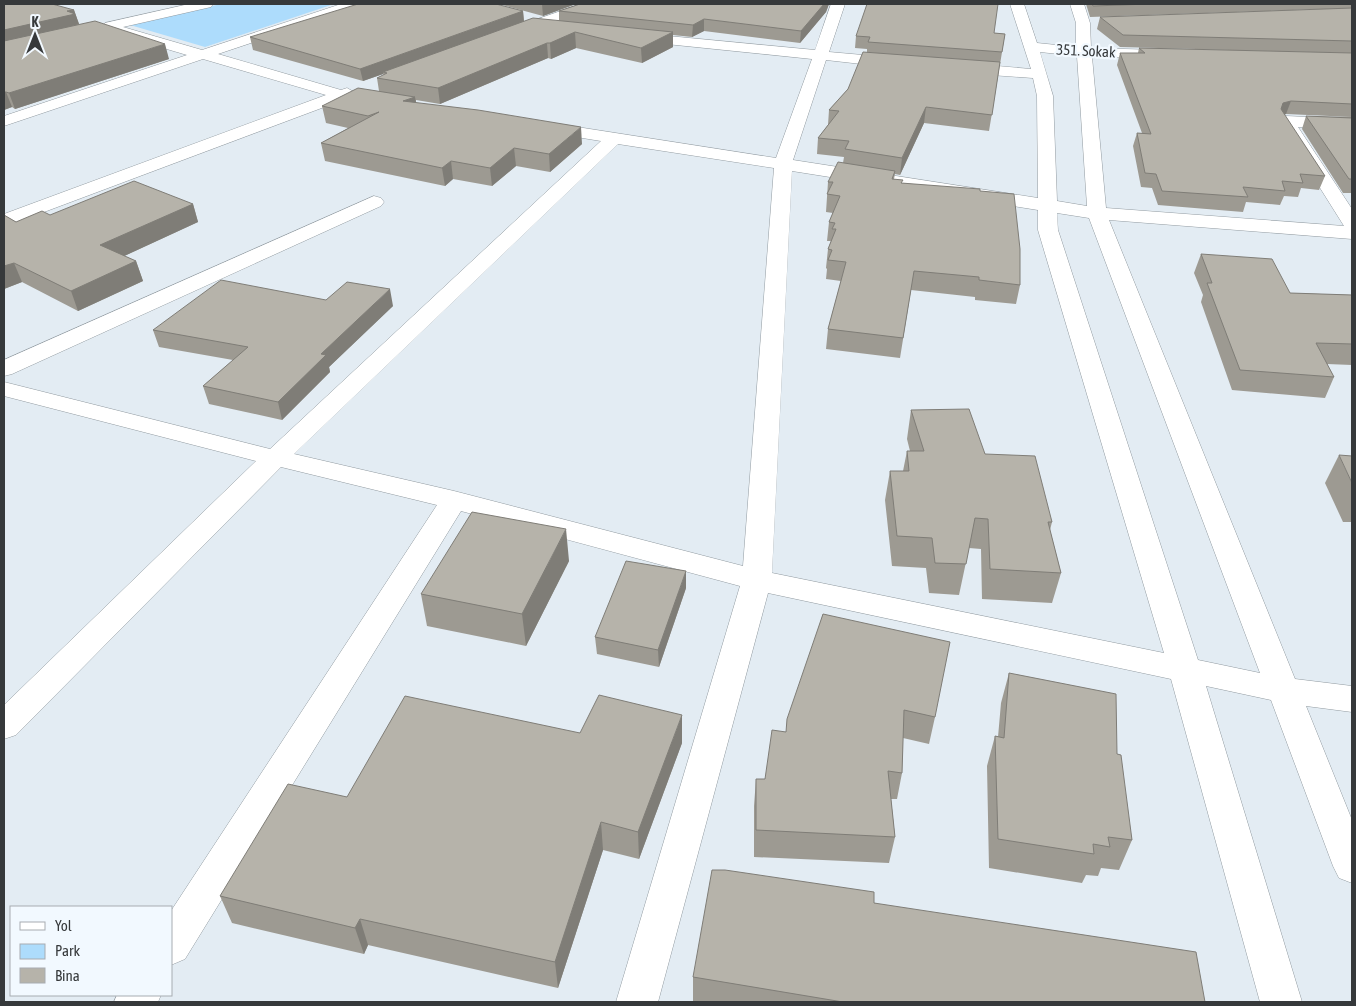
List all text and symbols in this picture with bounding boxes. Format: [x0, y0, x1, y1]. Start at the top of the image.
north arrow [10, 10, 60, 60]
text: K [32, 14, 39, 30]
street label: 351. Sokak [1056, 40, 1117, 61]
legend [10, 906, 172, 996]
text: Yol [55, 917, 72, 934]
text: Park [55, 942, 80, 959]
text: Bina [55, 967, 80, 984]

